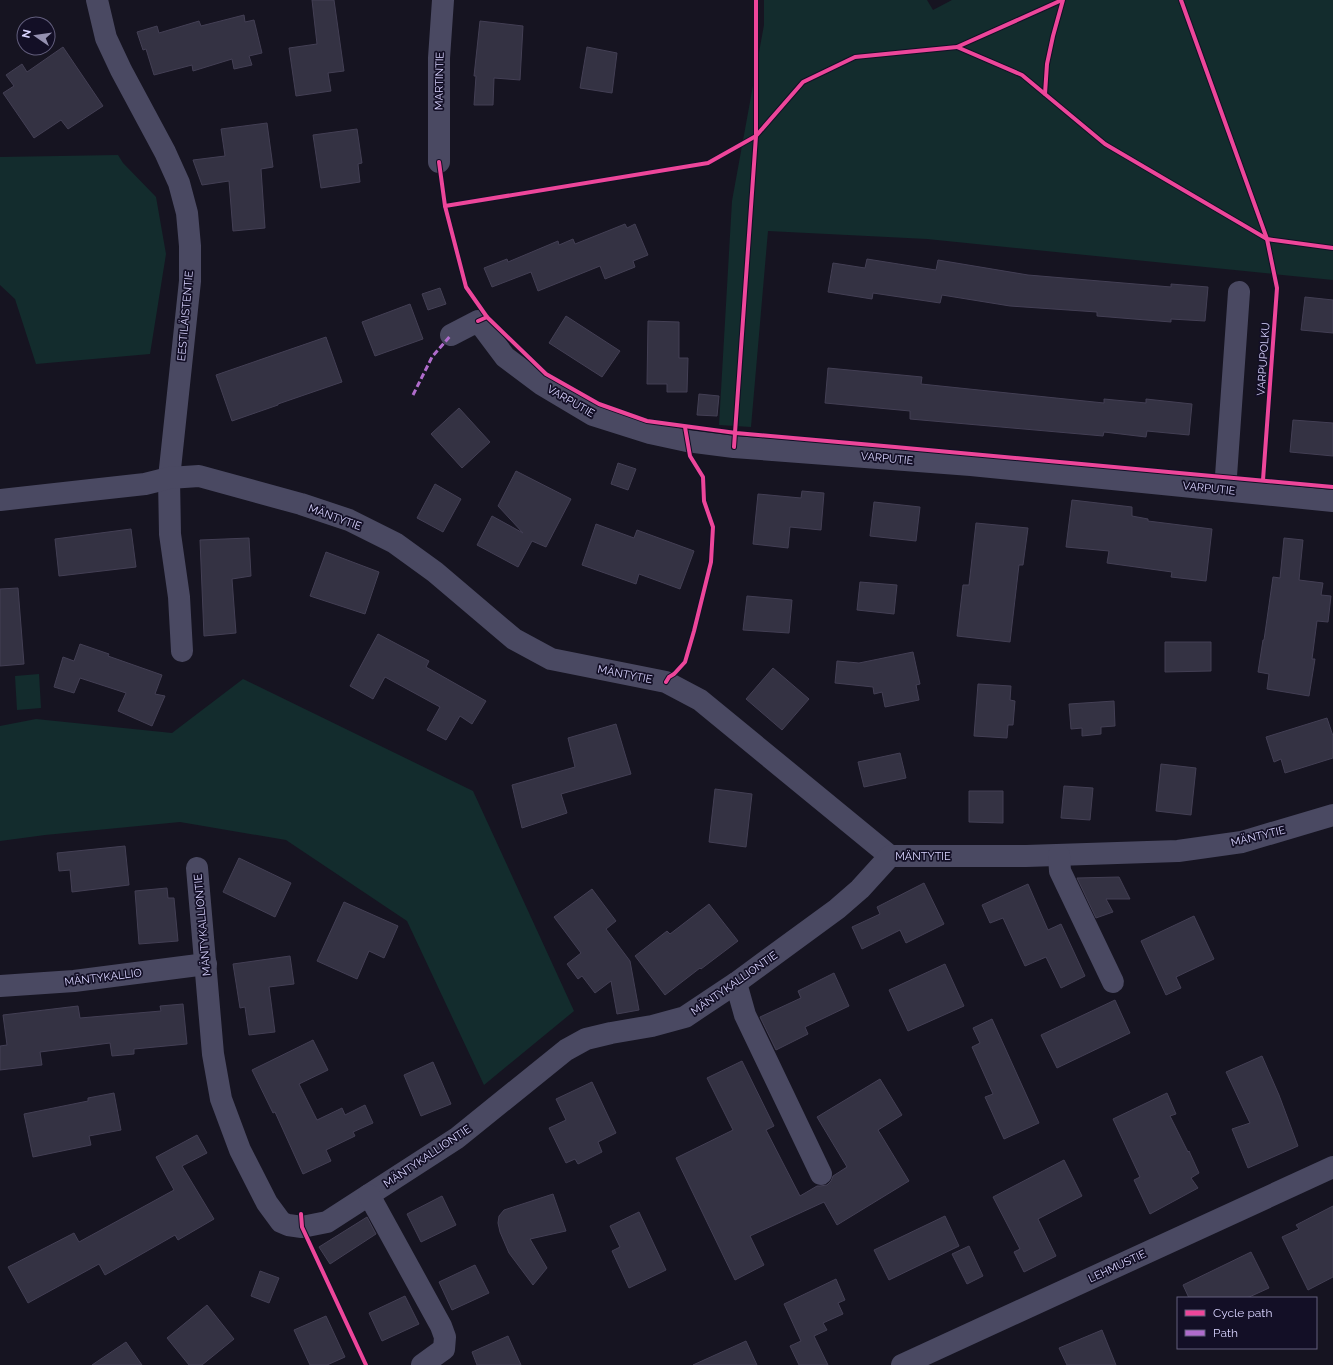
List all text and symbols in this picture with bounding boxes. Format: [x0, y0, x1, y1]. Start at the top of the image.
north arrow [16, 16, 56, 56]
text: N [19, 28, 34, 39]
street label: MARTINTIE [432, 51, 447, 110]
street label: EESTILÄISTENTIE [175, 270, 196, 362]
street label: VARPUPOLKU [1254, 322, 1273, 396]
street label: VARPUTIE [545, 383, 597, 420]
street label: VARPUTIE [860, 450, 914, 467]
street label: VARPUTIE [1182, 479, 1236, 498]
street label: MÄNTYTIE [306, 502, 363, 533]
street label: MÄNTYTIE [596, 663, 654, 686]
street label: MÄNTYTIE [1230, 823, 1287, 850]
street label: MÄNTYTIE [895, 850, 951, 863]
street label: MÄNTYKALLIONTIE [192, 873, 213, 977]
street label: MÄNTYKALLIONTIE [689, 949, 780, 1018]
street label: MÄNTYKALLIO [64, 966, 142, 989]
street label: MÄNTYKALLIONTIE [381, 1122, 474, 1190]
street label: LEHMUSTIE [1086, 1247, 1148, 1285]
legend [1177, 1297, 1317, 1349]
text: Cycle path [1213, 1306, 1272, 1320]
text: Path [1213, 1326, 1238, 1340]

